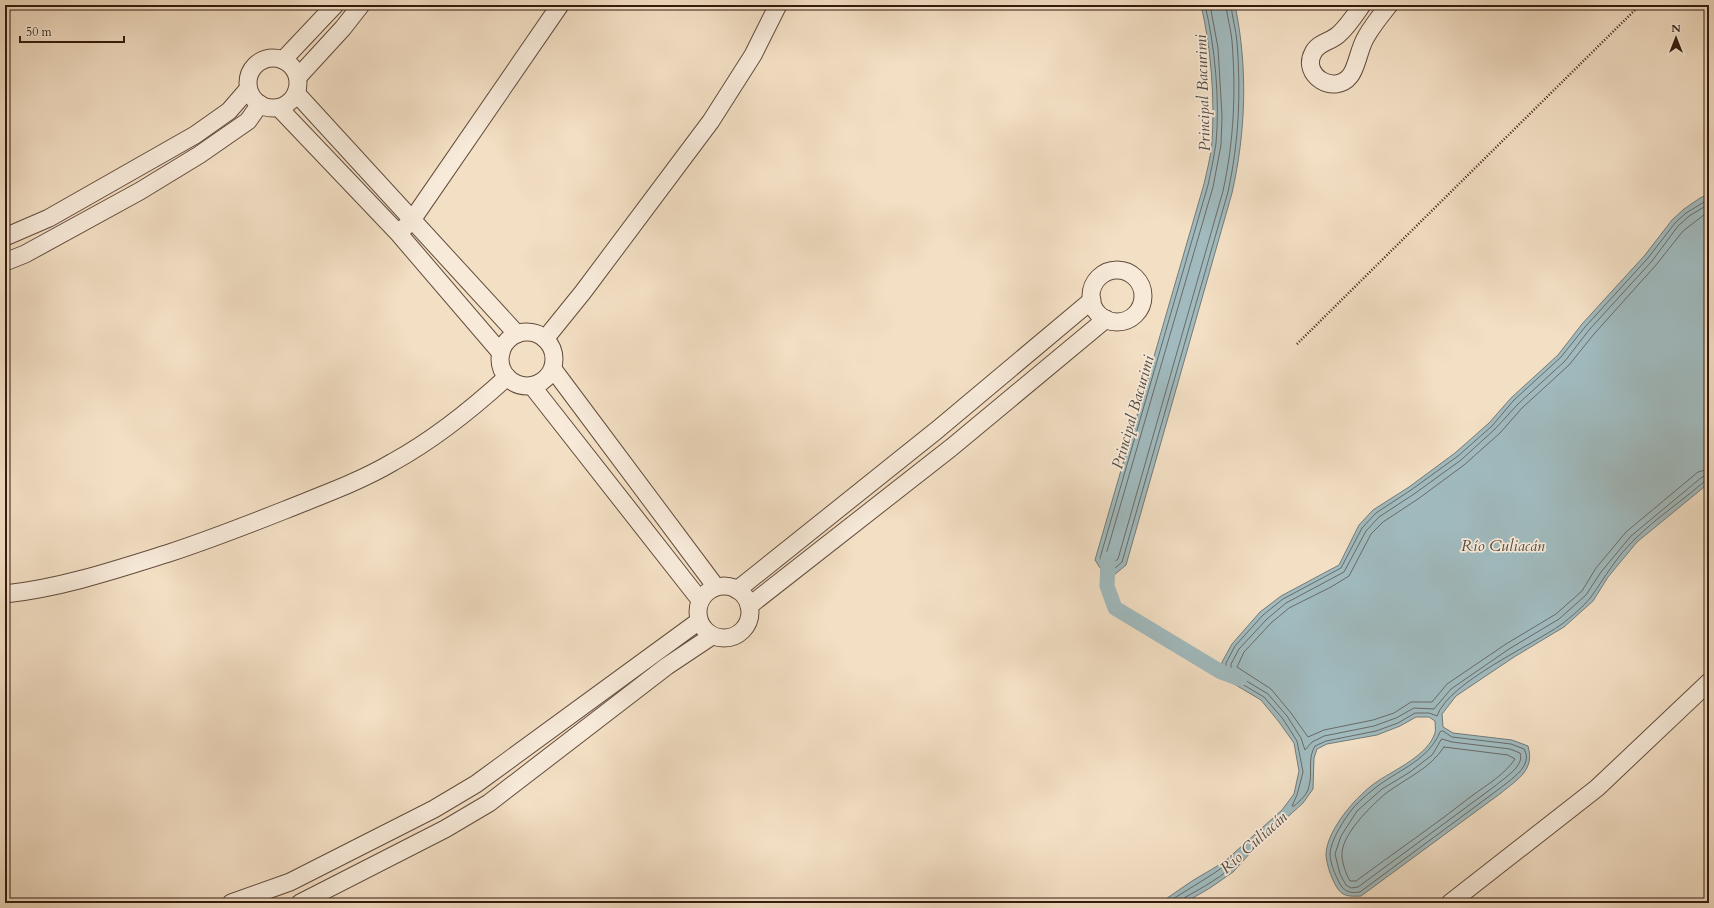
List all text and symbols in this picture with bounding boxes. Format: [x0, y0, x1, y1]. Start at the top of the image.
scale bar [20, 18, 124, 44]
north arrow [1656, 18, 1696, 58]
text: N [1671, 21, 1681, 36]
text: 50 m [26, 24, 53, 40]
water label: Principal Bacurimi [1190, 33, 1216, 152]
water label: Principal Bacurimi [1106, 352, 1160, 472]
water label: Río Culiacán [1461, 535, 1545, 557]
water label: Río Culiacán [1215, 806, 1292, 879]

